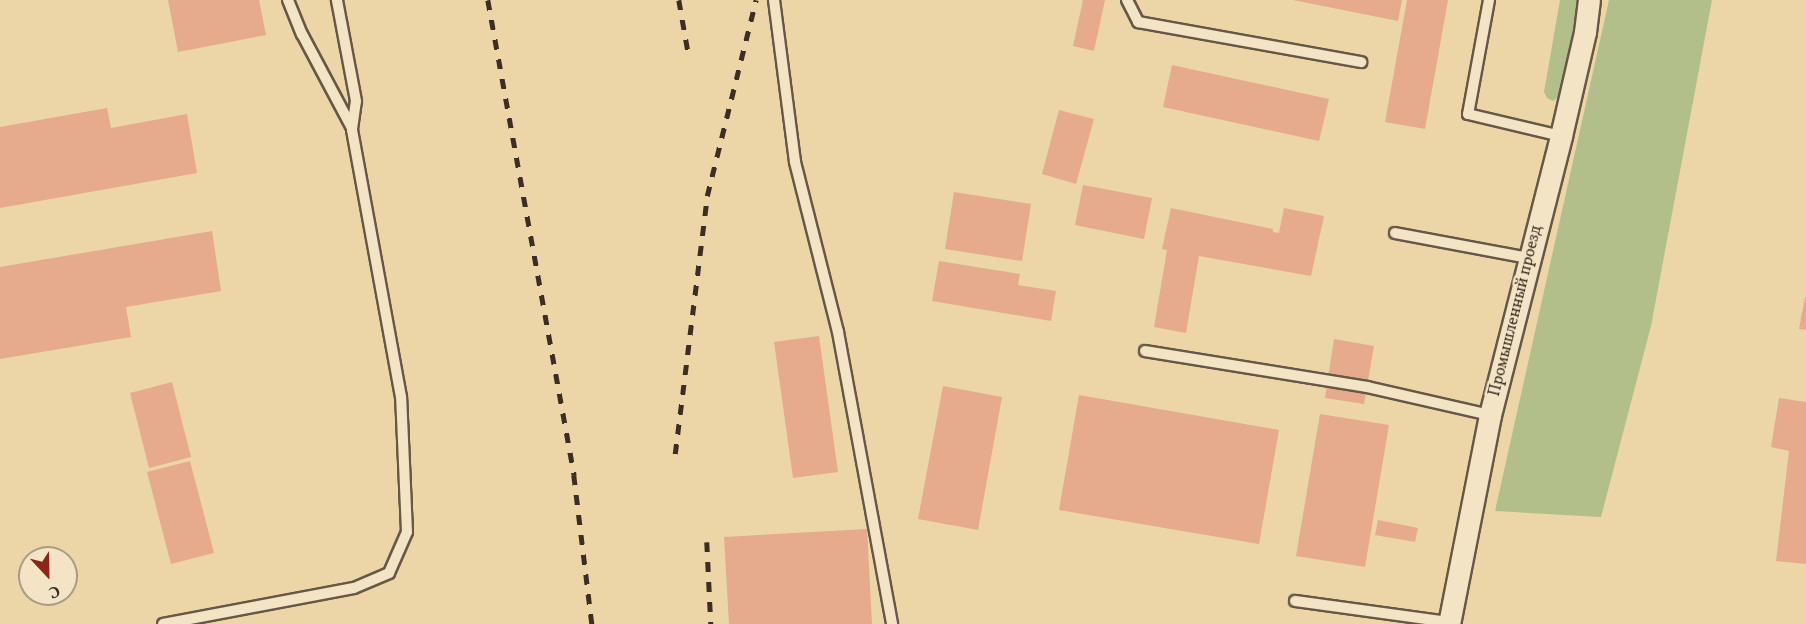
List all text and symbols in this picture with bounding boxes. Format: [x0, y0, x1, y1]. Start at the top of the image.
street label: Промышленный проезд [1485, 224, 1547, 398]
north arrow [18, 546, 78, 606]
text: С [45, 579, 63, 603]

